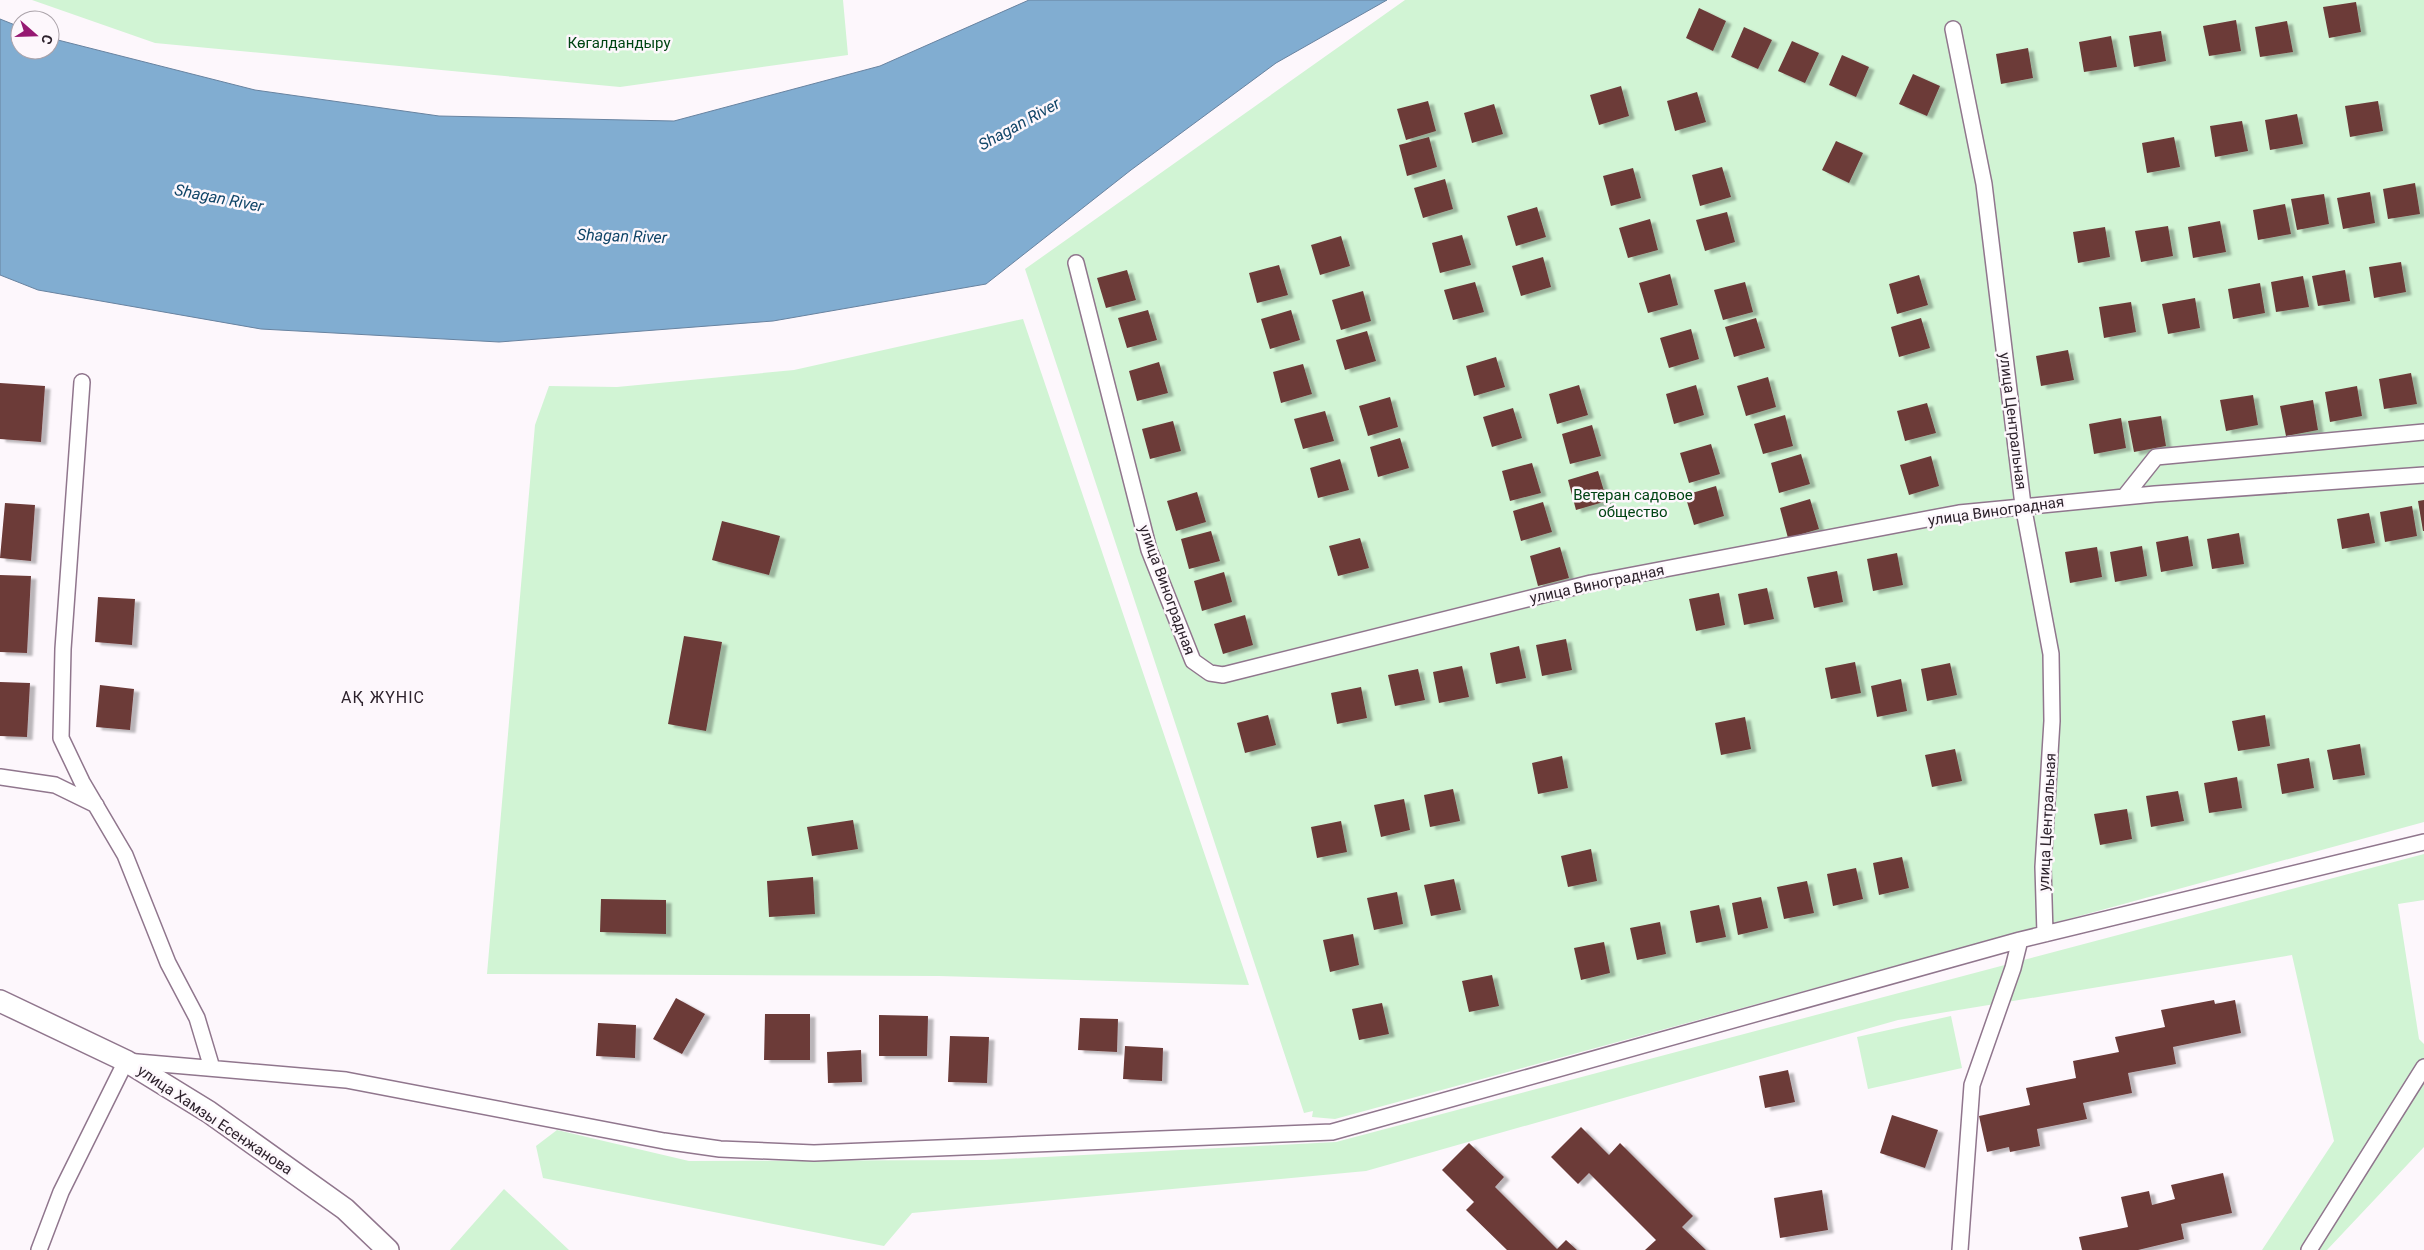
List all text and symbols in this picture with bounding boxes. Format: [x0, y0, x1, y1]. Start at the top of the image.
north arrow [10, 10, 60, 60]
text: С [38, 32, 56, 46]
park label: Көгалдандыру [567, 34, 671, 52]
water label: Shagan River [975, 93, 1064, 154]
water label: Shagan River [173, 180, 266, 216]
water label: Shagan River [577, 225, 668, 247]
street label: улица Центральная [1996, 351, 2030, 491]
park label: Ветеран садовое общество [1573, 486, 1693, 521]
street label: улица Виноградная [1927, 493, 2065, 529]
street label: улица Виноградная [1135, 523, 1199, 657]
street label: улица Виноградная [1528, 561, 1666, 607]
district label: АҚ ЖҮНІС [341, 688, 425, 707]
street label: улица Центральная [2034, 753, 2060, 891]
street label: улица Хамзы Есенжанова [134, 1061, 296, 1179]

